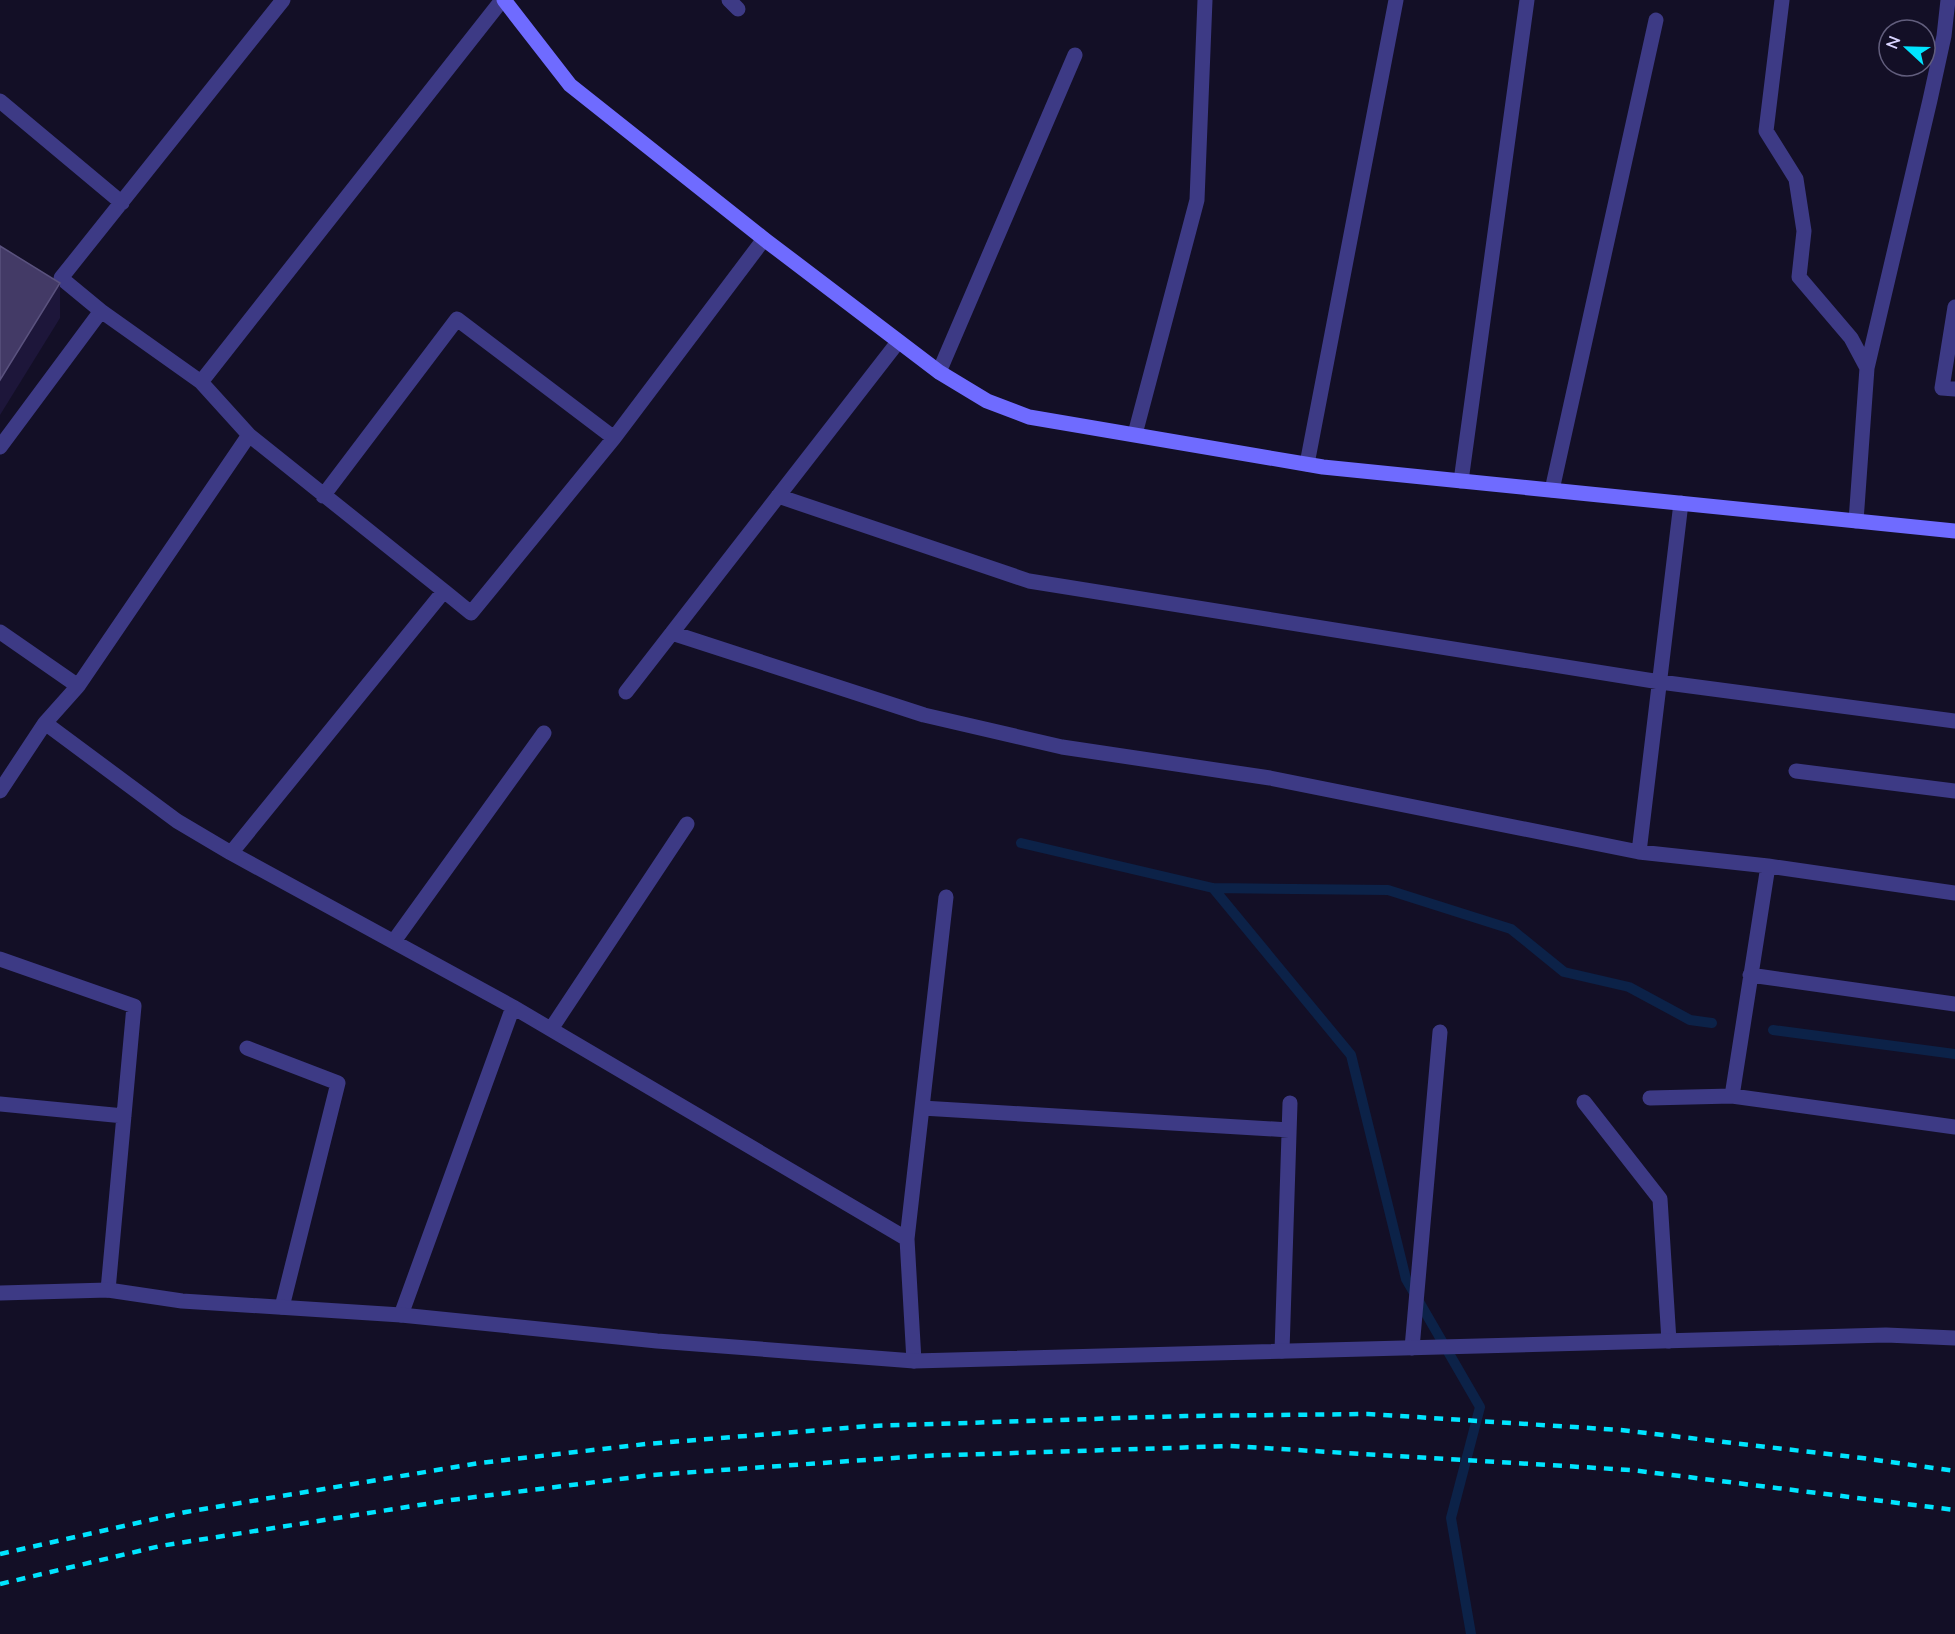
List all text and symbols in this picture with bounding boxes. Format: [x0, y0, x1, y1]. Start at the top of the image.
north arrow [1877, 18, 1937, 78]
text: N [1882, 33, 1904, 51]

